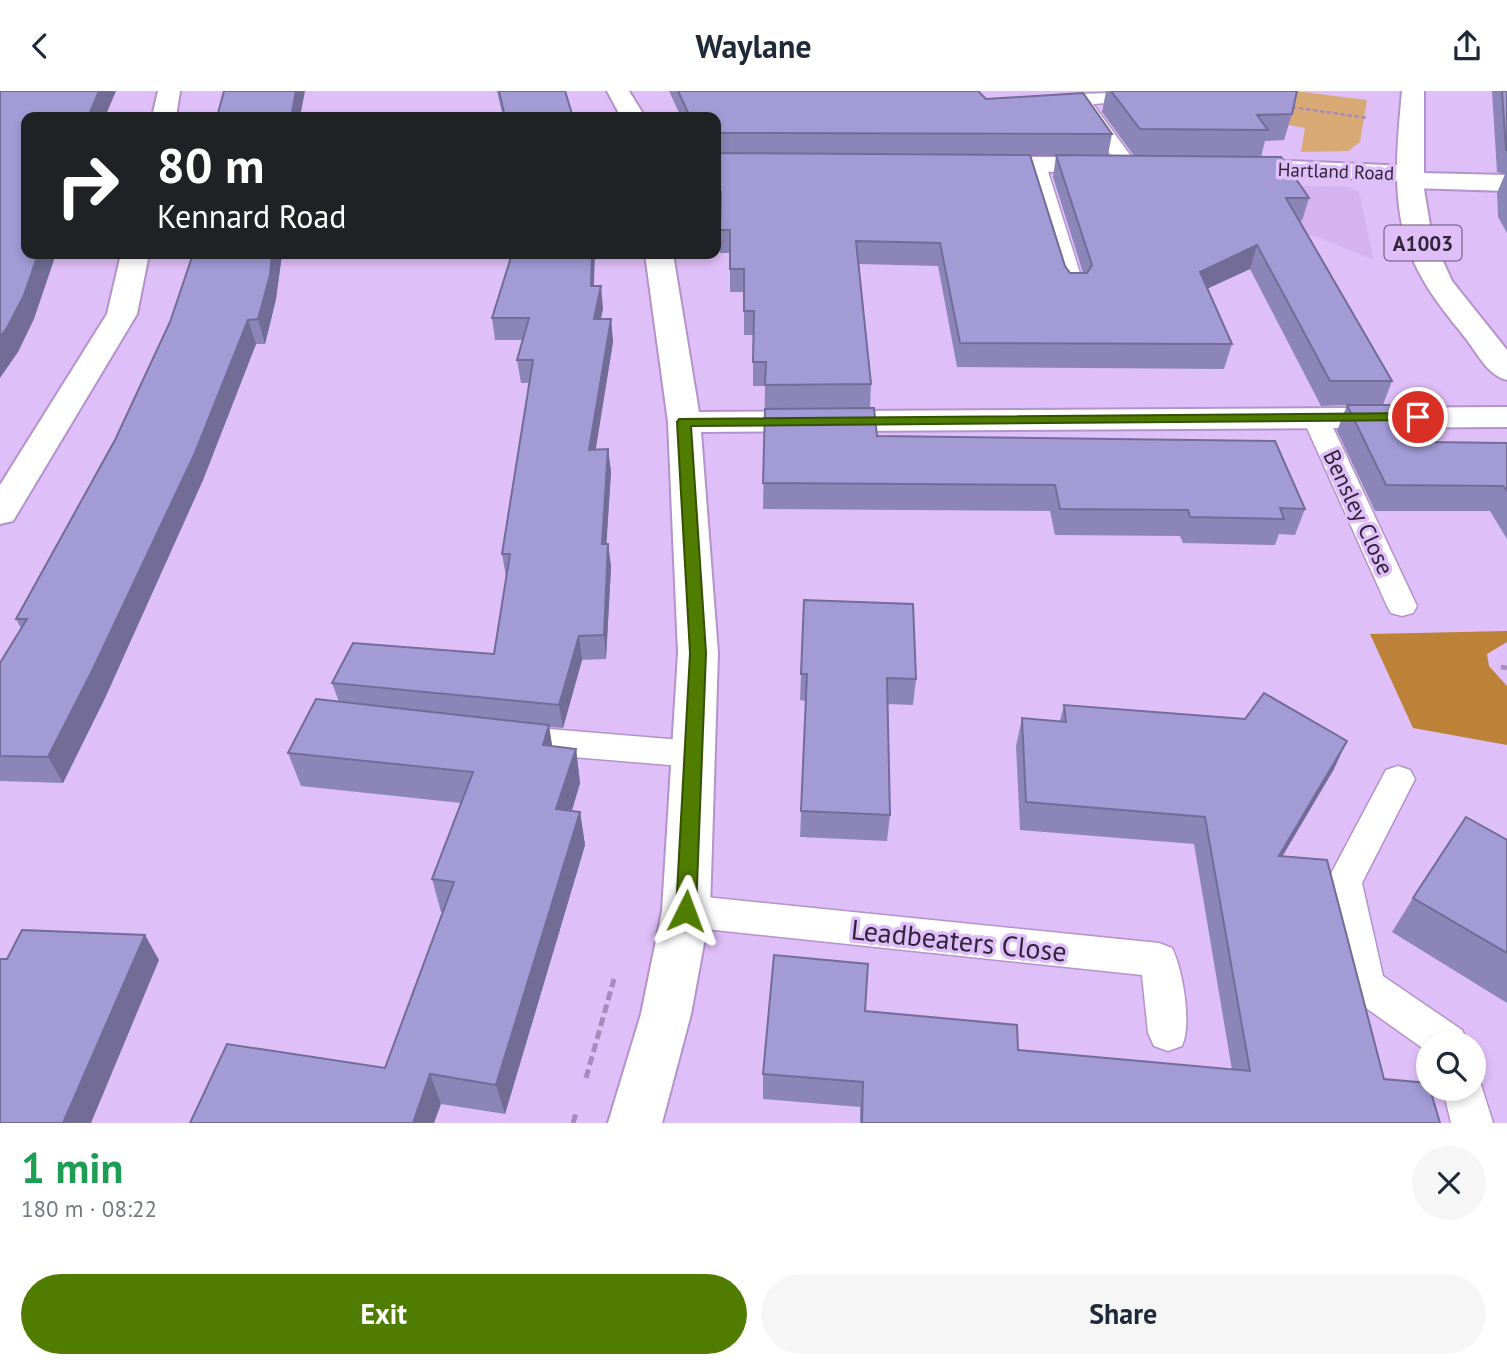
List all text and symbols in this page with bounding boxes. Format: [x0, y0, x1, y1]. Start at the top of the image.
text: Waylane [695, 25, 812, 67]
icon: back [21, 27, 59, 65]
icon: share [1448, 27, 1486, 65]
text: 80 m [157, 133, 264, 197]
icon: right [42, 140, 133, 231]
street label: Hartland Road [1277, 157, 1395, 185]
text: Kennard Road [157, 195, 347, 237]
road number: A1003 [1384, 225, 1462, 261]
pin [1388, 387, 1448, 447]
icon: arrive [1399, 398, 1437, 436]
street label: Bensley Close [1317, 445, 1401, 579]
position arrow [649, 874, 723, 948]
street label: Leadbeaters Close [849, 910, 1069, 970]
map controls [1416, 1031, 1486, 1101]
button: search [1416, 1031, 1486, 1101]
text: 1 min [21, 1140, 123, 1195]
button: close [1412, 1146, 1486, 1220]
text: 180 m · 08:22 [21, 1194, 157, 1223]
button: Exit [21, 1274, 747, 1354]
button: Share [761, 1274, 1486, 1354]

